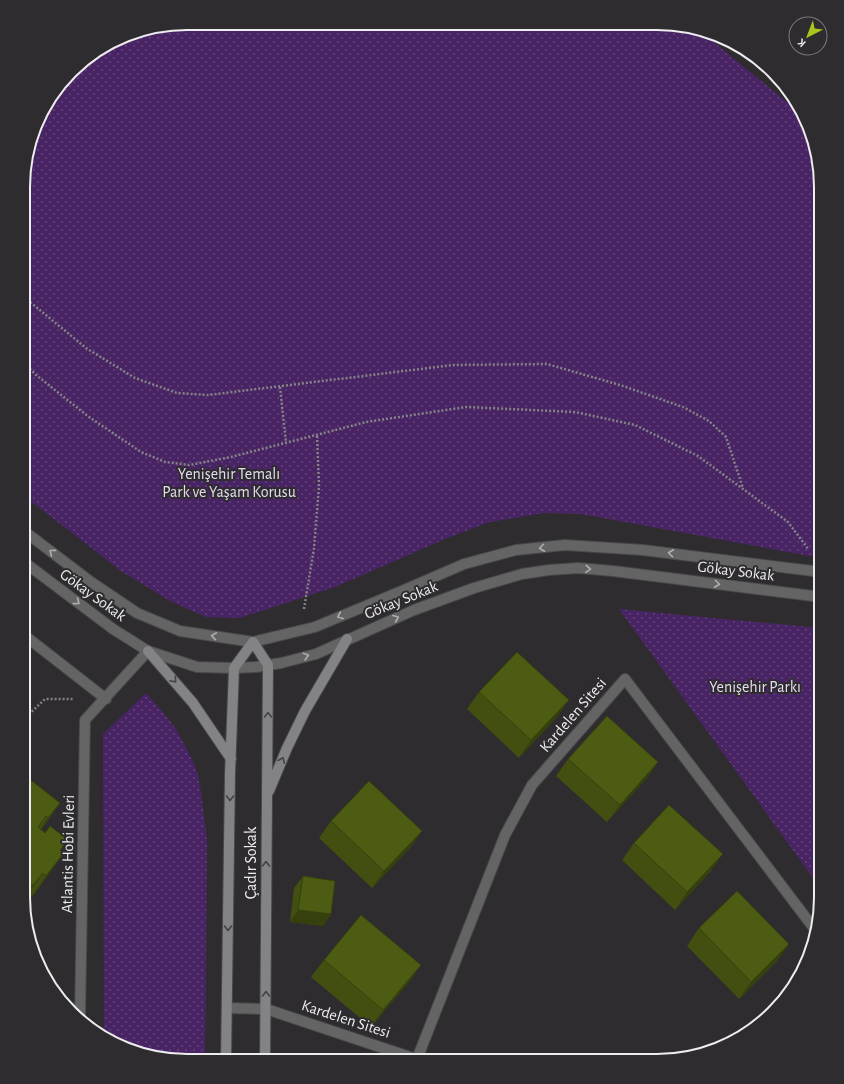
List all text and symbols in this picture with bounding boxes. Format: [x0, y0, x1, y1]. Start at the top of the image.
north arrow [788, 16, 828, 56]
text: K [795, 36, 808, 49]
park label: Yenişehir Temalı Park ve Yaşam Korusu [162, 466, 296, 500]
one-way arrow [539, 543, 545, 552]
one-way arrow [668, 549, 674, 558]
one-way arrow [49, 550, 56, 557]
street label: Gökay Sokak [696, 558, 776, 585]
one-way arrow [585, 564, 591, 573]
street label: Gökay Sokak [56, 566, 130, 625]
street label: Gökay Sokak [362, 578, 441, 623]
one-way arrow [714, 579, 720, 588]
one-way arrow [73, 598, 80, 605]
one-way arrow [337, 612, 344, 620]
one-way arrow [392, 615, 399, 623]
one-way arrow [211, 632, 217, 641]
one-way arrow [303, 652, 310, 661]
street label: Kardelen Sitesi [537, 675, 609, 755]
one-way arrow [169, 676, 176, 683]
park label: Yenişehir Parkı [709, 679, 801, 695]
one-way arrow [264, 712, 272, 718]
one-way arrow [277, 757, 285, 765]
street label: Atlantis Hobi Evleri [59, 795, 77, 913]
one-way arrow [226, 795, 234, 801]
street label: Çadır Sokak [243, 826, 259, 899]
one-way arrow [262, 861, 270, 867]
one-way arrow [224, 925, 232, 931]
one-way arrow [262, 991, 270, 997]
street label: Kardelen Sitesi [300, 997, 392, 1041]

